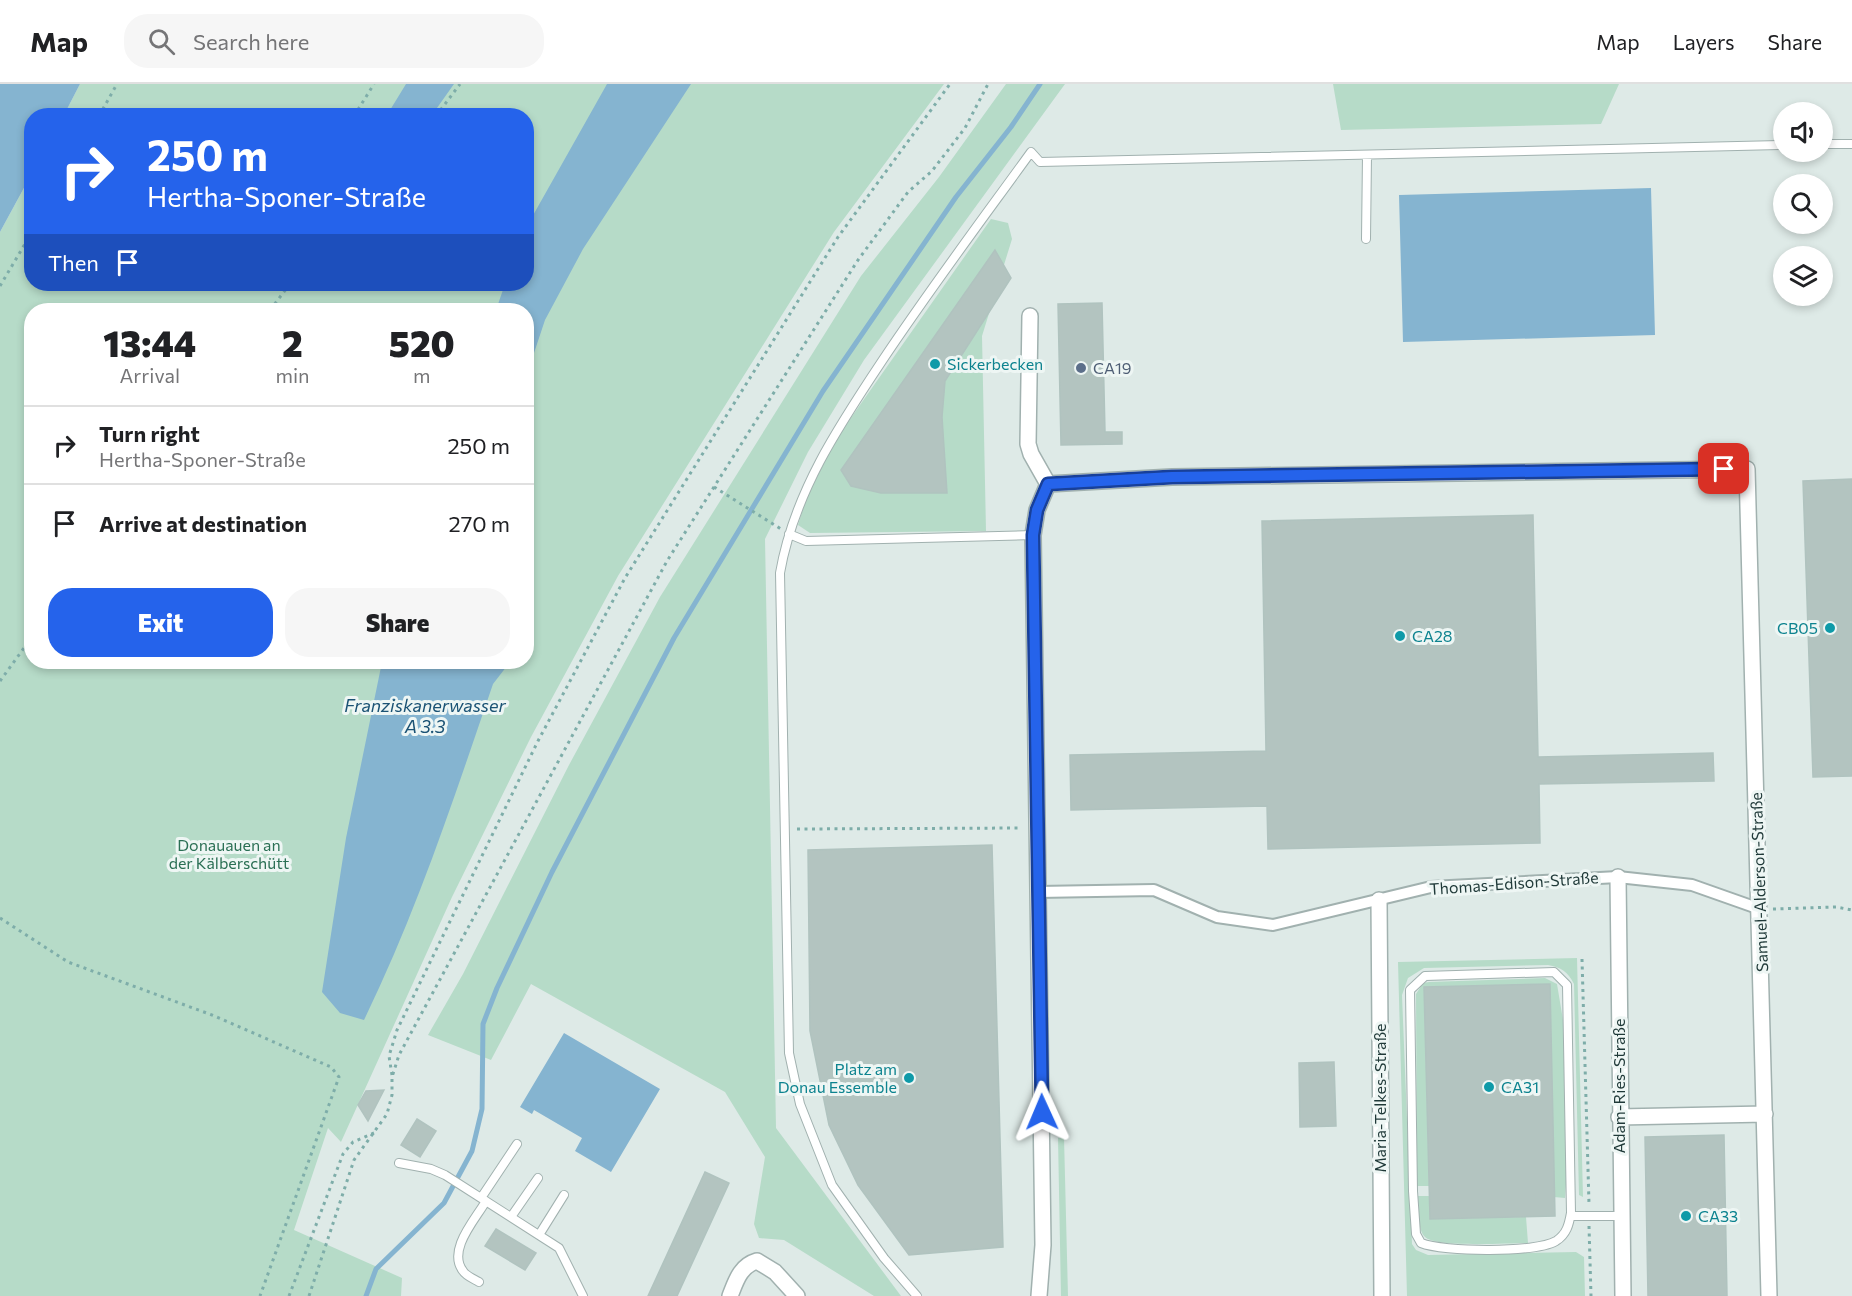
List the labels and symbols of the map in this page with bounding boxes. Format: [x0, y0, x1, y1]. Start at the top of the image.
place label: Sickerbecken [947, 354, 1043, 373]
marker: Sickerbecken [928, 357, 942, 371]
place label: CA19 [1093, 358, 1132, 377]
marker: CA19 [1074, 361, 1088, 375]
pin [1698, 443, 1749, 494]
place label: CB05 [1777, 618, 1818, 637]
marker: CB05 [1823, 621, 1837, 635]
place label: CA28 [1412, 626, 1453, 645]
marker: CA28 [1393, 629, 1407, 643]
water label: Franziskanerwasser A 3.3 [344, 694, 506, 737]
street label: Samuel-Alderson-Straße [1746, 792, 1771, 972]
park label: Donauauen an der Kälberschütt [169, 835, 290, 872]
street label: Thomas-Edison-Straße [1429, 867, 1599, 898]
street label: Adam-Ries-Straße [1609, 1019, 1628, 1153]
street label: Maria-Telkes-Straße [1370, 1023, 1389, 1173]
place label: Platz am Donau Essemble [778, 1059, 897, 1096]
marker: Platz am Donau Essemble [902, 1071, 916, 1085]
place label: CA31 [1501, 1077, 1539, 1096]
position arrow [1010, 1080, 1074, 1144]
marker: CA31 [1482, 1080, 1496, 1094]
place label: CA33 [1698, 1206, 1738, 1225]
marker: CA33 [1679, 1209, 1693, 1223]

